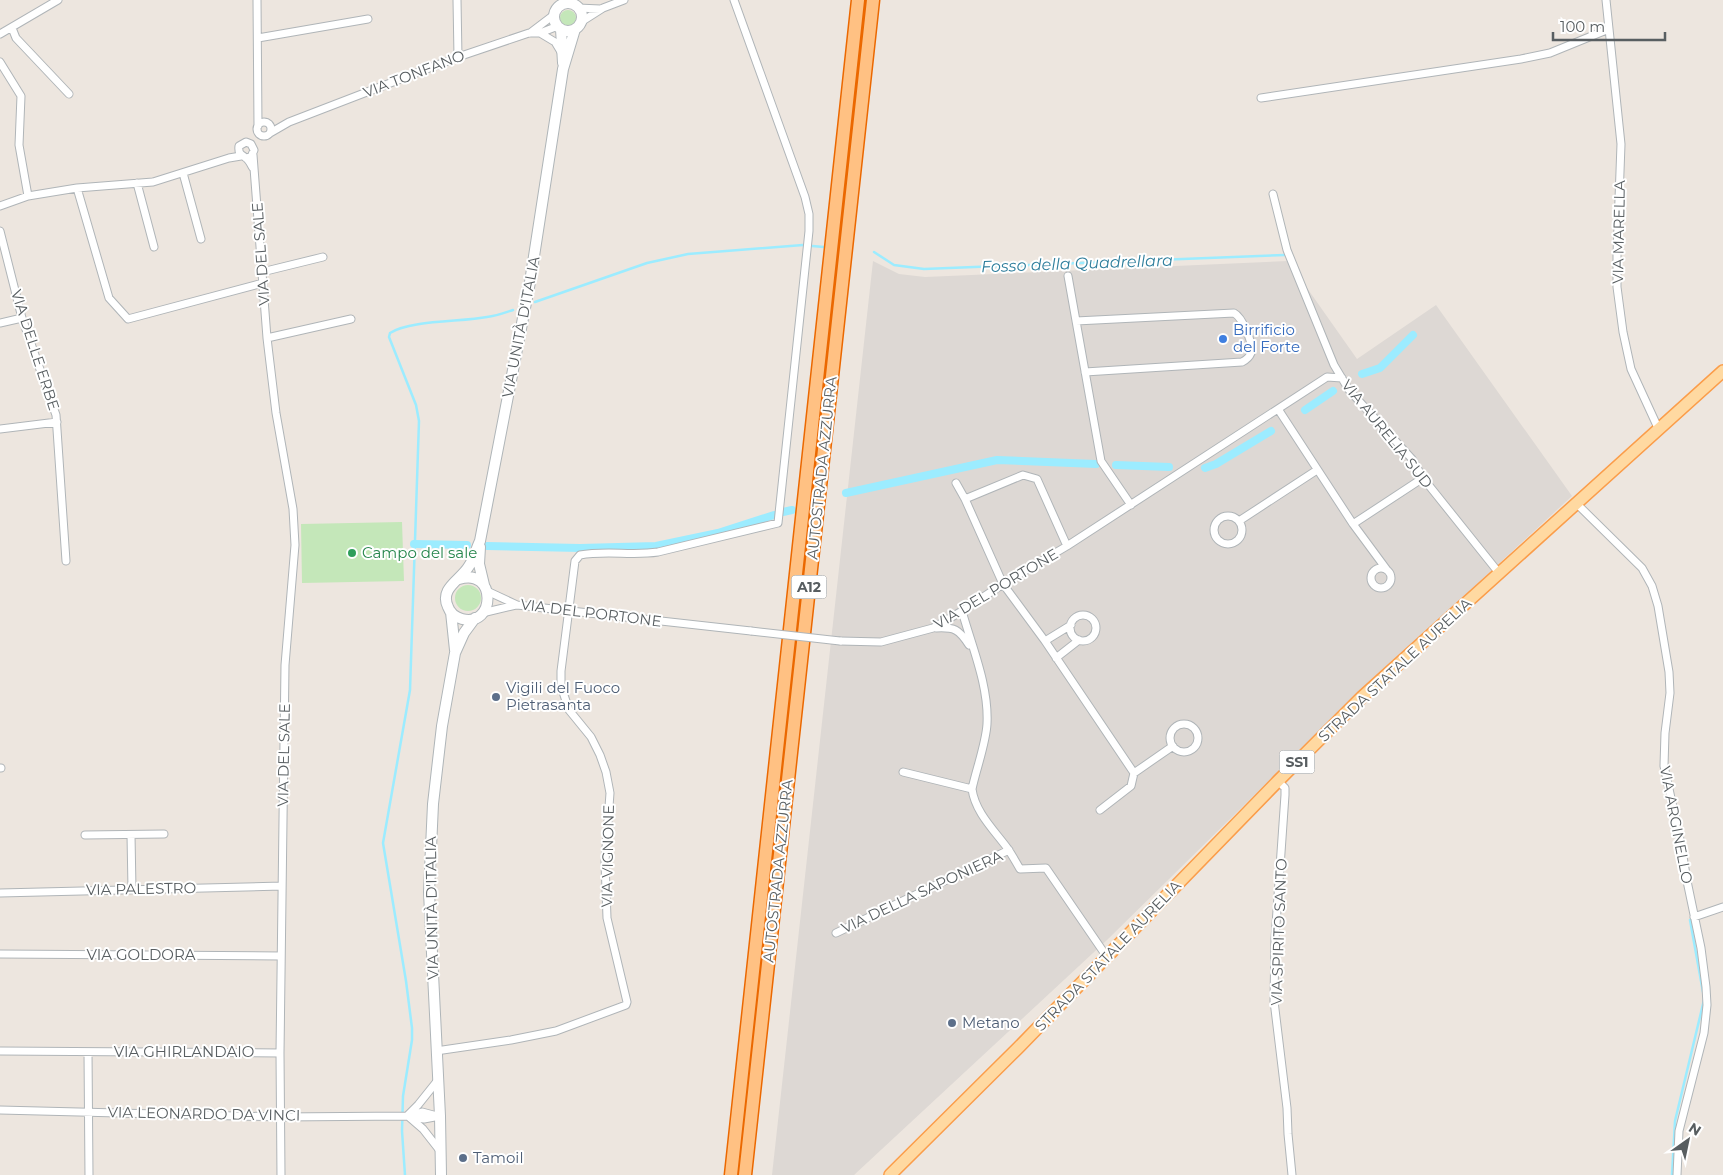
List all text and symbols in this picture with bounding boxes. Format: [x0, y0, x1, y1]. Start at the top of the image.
scale bar [1553, 10, 1666, 42]
text: 100 m [1560, 17, 1605, 36]
street label: VIA TONFANO [360, 45, 467, 102]
street label: VIA MARELLA [1608, 180, 1629, 284]
street label: VIA DEL SALE [247, 202, 274, 306]
water label: Fosso della Quadrellara [981, 251, 1174, 276]
street label: VIA UNITÀ D'ITALIA [497, 254, 544, 399]
street label: VIA DELLE ERBE [7, 287, 64, 413]
place label: Birrificio del Forte [1233, 320, 1300, 356]
marker: Birrificio del Forte [1217, 333, 1229, 345]
street label: AUTOSTRADA AZZURRA [802, 375, 841, 560]
street label: VIA AURELIA SUD [1338, 376, 1437, 492]
place label: Campo del sale [362, 543, 477, 562]
street label: VIA DEL PORTONE [930, 544, 1061, 633]
marker: Campo del sale [346, 547, 358, 559]
road number: A12 [792, 576, 826, 598]
street label: STRADA STATALE AURELIA [1314, 593, 1475, 746]
street label: VIA DEL PORTONE [519, 594, 663, 631]
place label: Vigili del Fuoco Pietrasanta [506, 678, 620, 714]
marker: Vigili del Fuoco Pietrasanta [490, 691, 502, 703]
street label: VIA DEL SALE [273, 703, 294, 807]
road number: SS1 [1280, 750, 1314, 774]
street label: VIA ARGINELLO [1656, 764, 1697, 885]
street label: AUTOSTRADA AZZURRA [758, 778, 797, 963]
street label: VIA VIGNONE [597, 804, 618, 908]
street label: VIA UNITÀ D'ITALIA [421, 836, 442, 980]
street label: VIA DELLA SAPONIERA [838, 846, 1006, 937]
street label: VIA SPIRITO SANTO [1266, 858, 1291, 1006]
street label: STRADA STATALE AURELIA [1030, 876, 1185, 1035]
street label: VIA PALESTRO [86, 878, 196, 899]
street label: VIA GOLDORA [86, 945, 196, 964]
place label: Metano [962, 1013, 1020, 1032]
marker: Metano [946, 1017, 958, 1029]
street label: VIA GHIRLANDAIO [114, 1042, 254, 1061]
street label: VIA LEONARDO DA VINCI [108, 1102, 300, 1125]
north arrow [1663, 1115, 1713, 1165]
text: N [1685, 1118, 1705, 1140]
place label: Tamoil [473, 1148, 523, 1167]
marker: Tamoil [457, 1152, 469, 1164]

